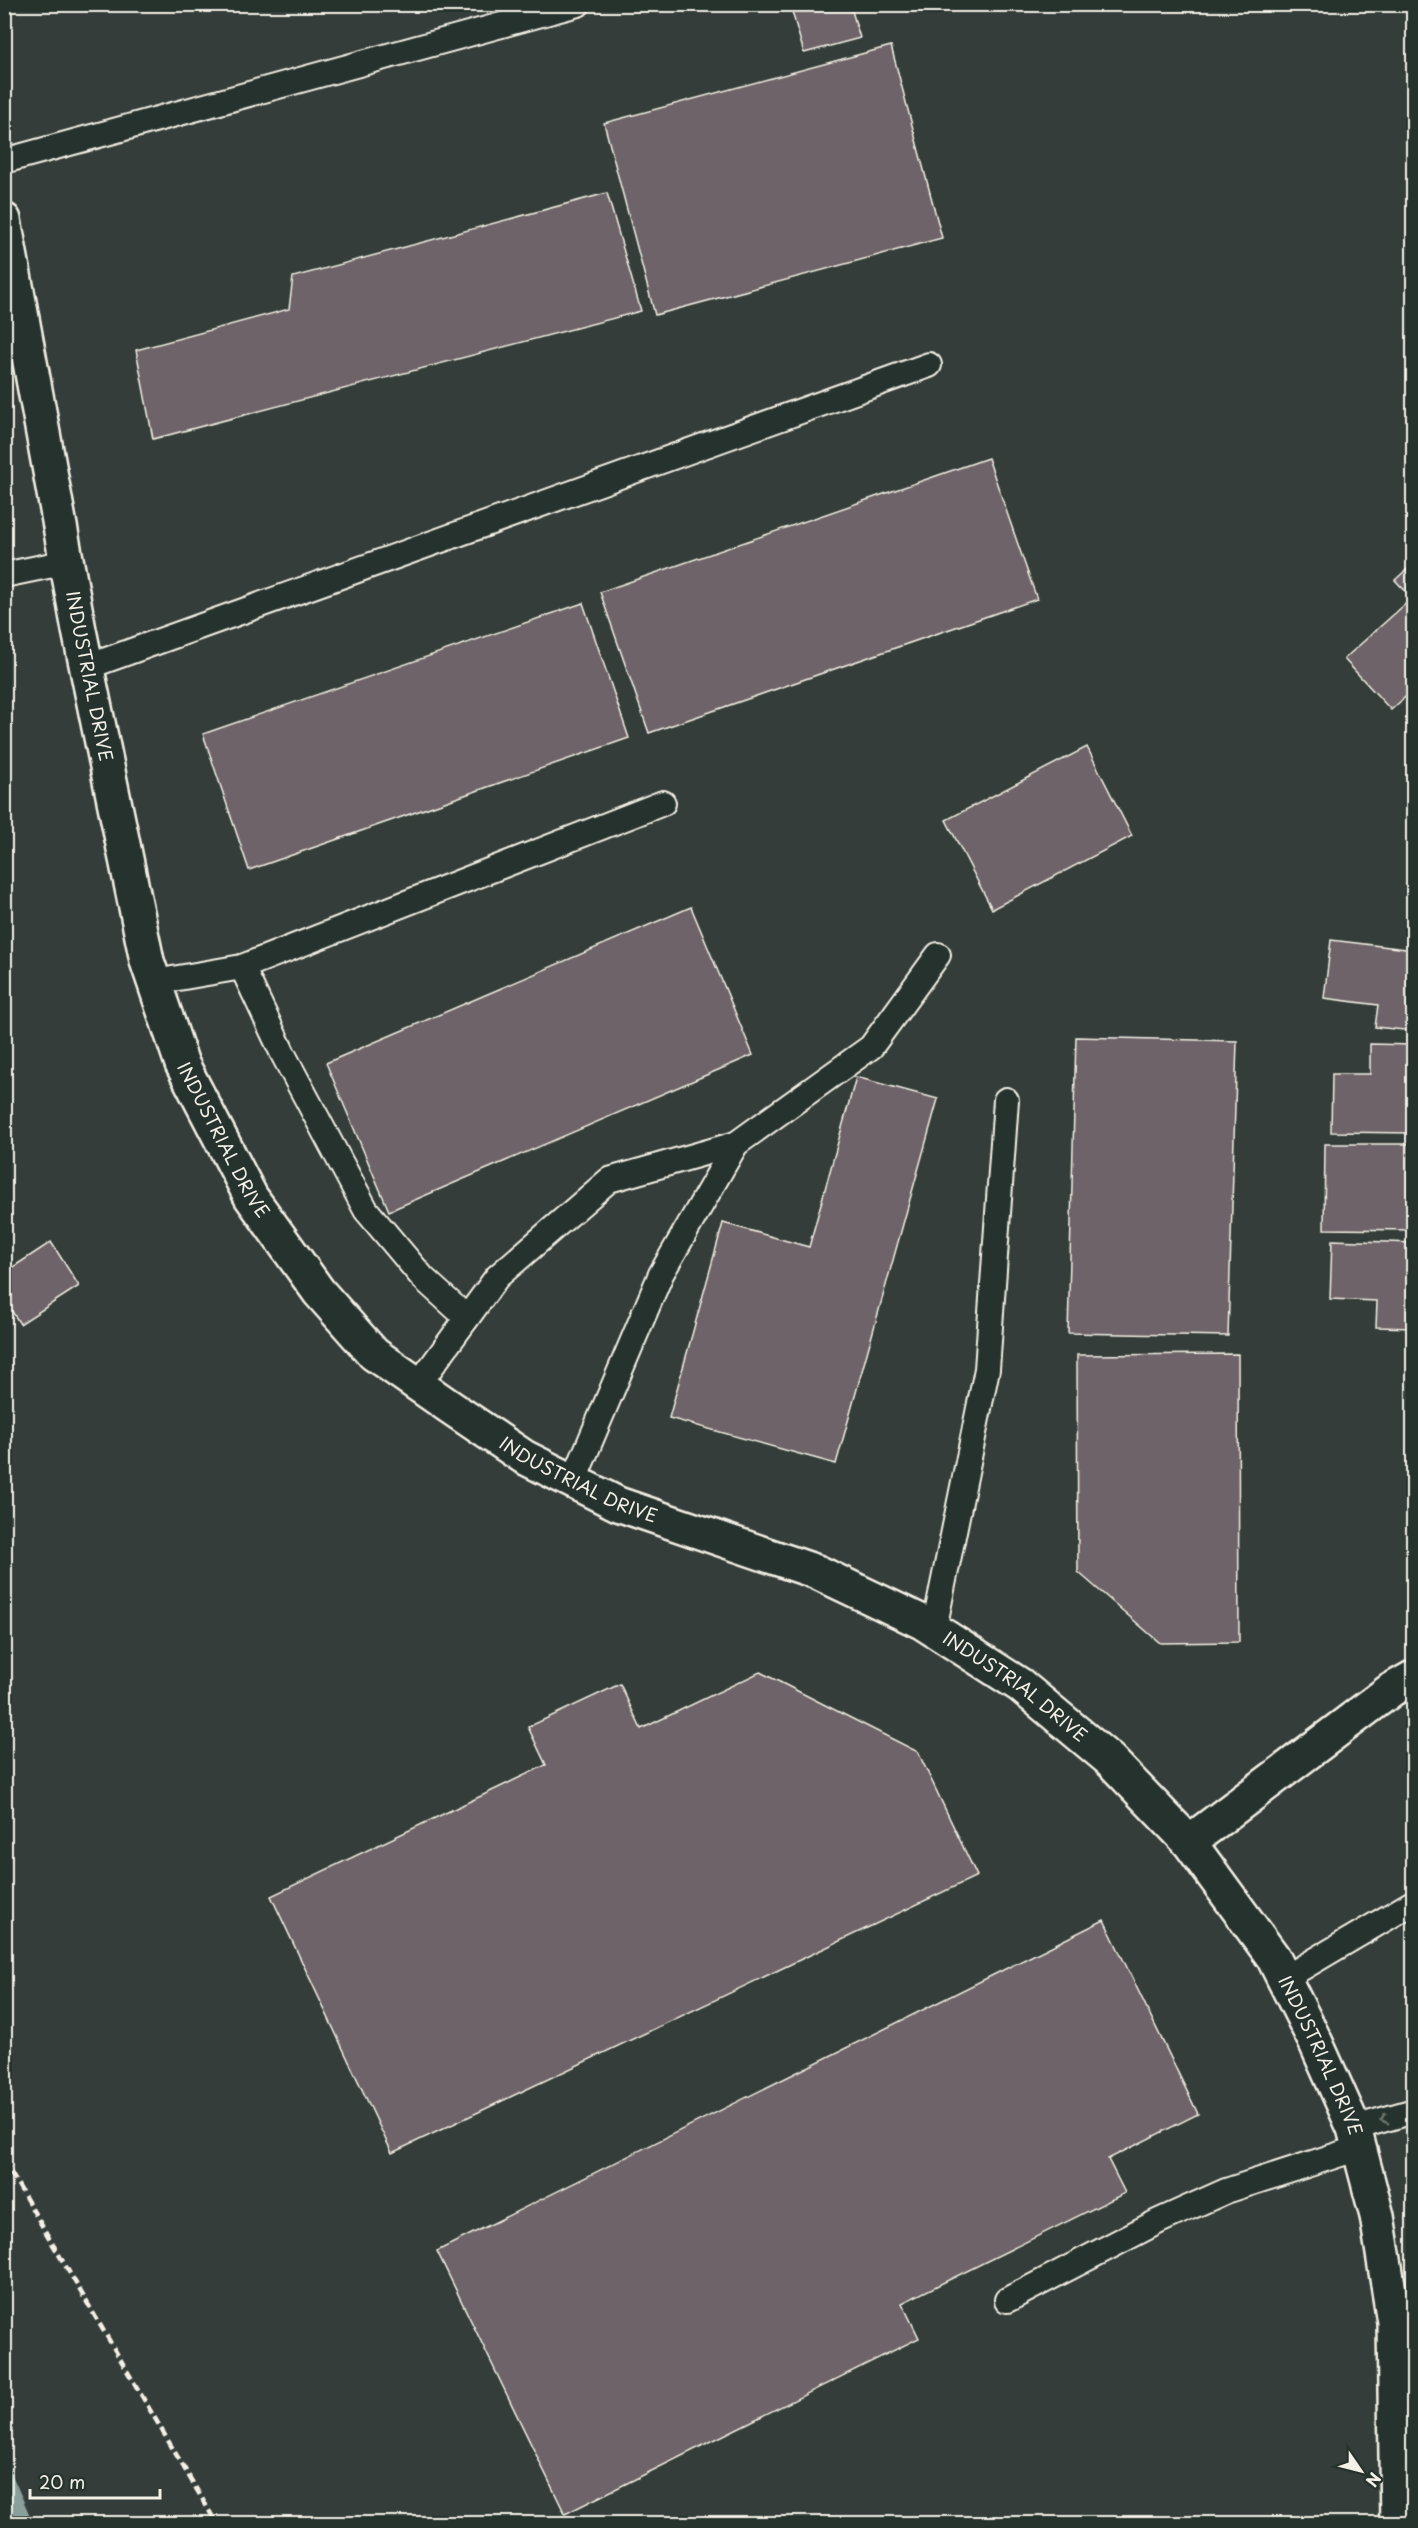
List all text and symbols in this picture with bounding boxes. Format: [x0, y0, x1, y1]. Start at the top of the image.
street label: INDUSTRIAL DRIVE [60, 588, 121, 764]
street label: INDUSTRIAL DRIVE [171, 1057, 277, 1223]
street label: INDUSTRIAL DRIVE [494, 1429, 661, 1528]
street label: INDUSTRIAL DRIVE [938, 1624, 1094, 1748]
street label: INDUSTRIAL DRIVE [1272, 1971, 1370, 2138]
one-way arrow [1379, 2112, 1389, 2125]
north arrow [1331, 2441, 1391, 2501]
scale bar [30, 2462, 160, 2500]
text: 20 m [39, 2468, 85, 2495]
text: N [1361, 2468, 1388, 2492]

